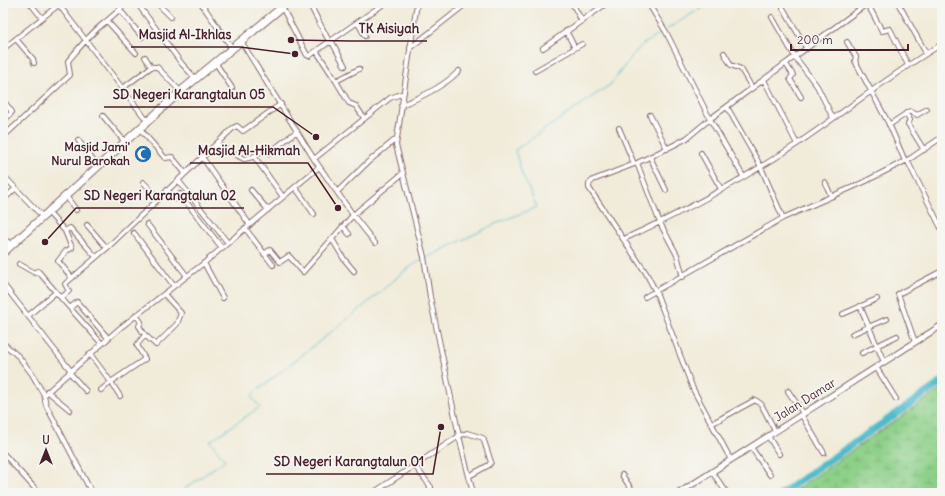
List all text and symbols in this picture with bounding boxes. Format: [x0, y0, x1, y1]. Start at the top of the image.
callout: TK Aisiyah [351, 16, 427, 41]
text: TK Aisiyah [359, 20, 420, 37]
callout: Masjid Al-Ikhlas [131, 22, 240, 47]
text: Masjid Al-Ikhlas [139, 26, 231, 43]
scale bar [791, 26, 908, 52]
text: 200 m [797, 32, 833, 47]
callout: SD Negeri Karangtalun 05 [104, 82, 273, 107]
text: SD Negeri Karangtalun 05 [113, 86, 266, 103]
callout: Masjid Al-Hikmah [190, 138, 308, 163]
place label: Masjid Jami' Nurul Barokah [51, 139, 130, 168]
text: Masjid Al-Hikmah [198, 142, 301, 159]
mosque icon: Masjid Jami' Nurul Barokah [133, 144, 153, 164]
callout: SD Negeri Karangtalun 02 [76, 183, 244, 208]
text: SD Negeri Karangtalun 02 [84, 187, 236, 204]
street label: Jalan Damar [771, 375, 838, 424]
north arrow [26, 430, 66, 470]
text: U [42, 433, 50, 447]
callout: SD Negeri Karangtalun 01 [266, 449, 433, 474]
text: SD Negeri Karangtalun 01 [274, 453, 424, 470]

